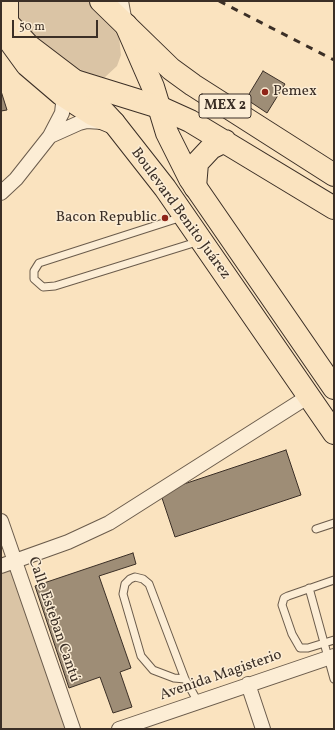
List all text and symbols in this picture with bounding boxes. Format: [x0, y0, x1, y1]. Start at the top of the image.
scale bar [14, 12, 100, 38]
text: 50 m [19, 19, 45, 35]
place label: Pemex [273, 83, 317, 101]
marker: Pemex [260, 87, 270, 97]
road number: MEX 2 [199, 94, 251, 118]
street label: Boulevard Benito Juárez [126, 145, 234, 283]
place label: Bacon Republic [56, 209, 157, 227]
marker: Bacon Republic [160, 213, 170, 223]
street label: Calle Esteban Cantú [23, 555, 83, 685]
street label: Avenida Magisterio [158, 647, 284, 705]

